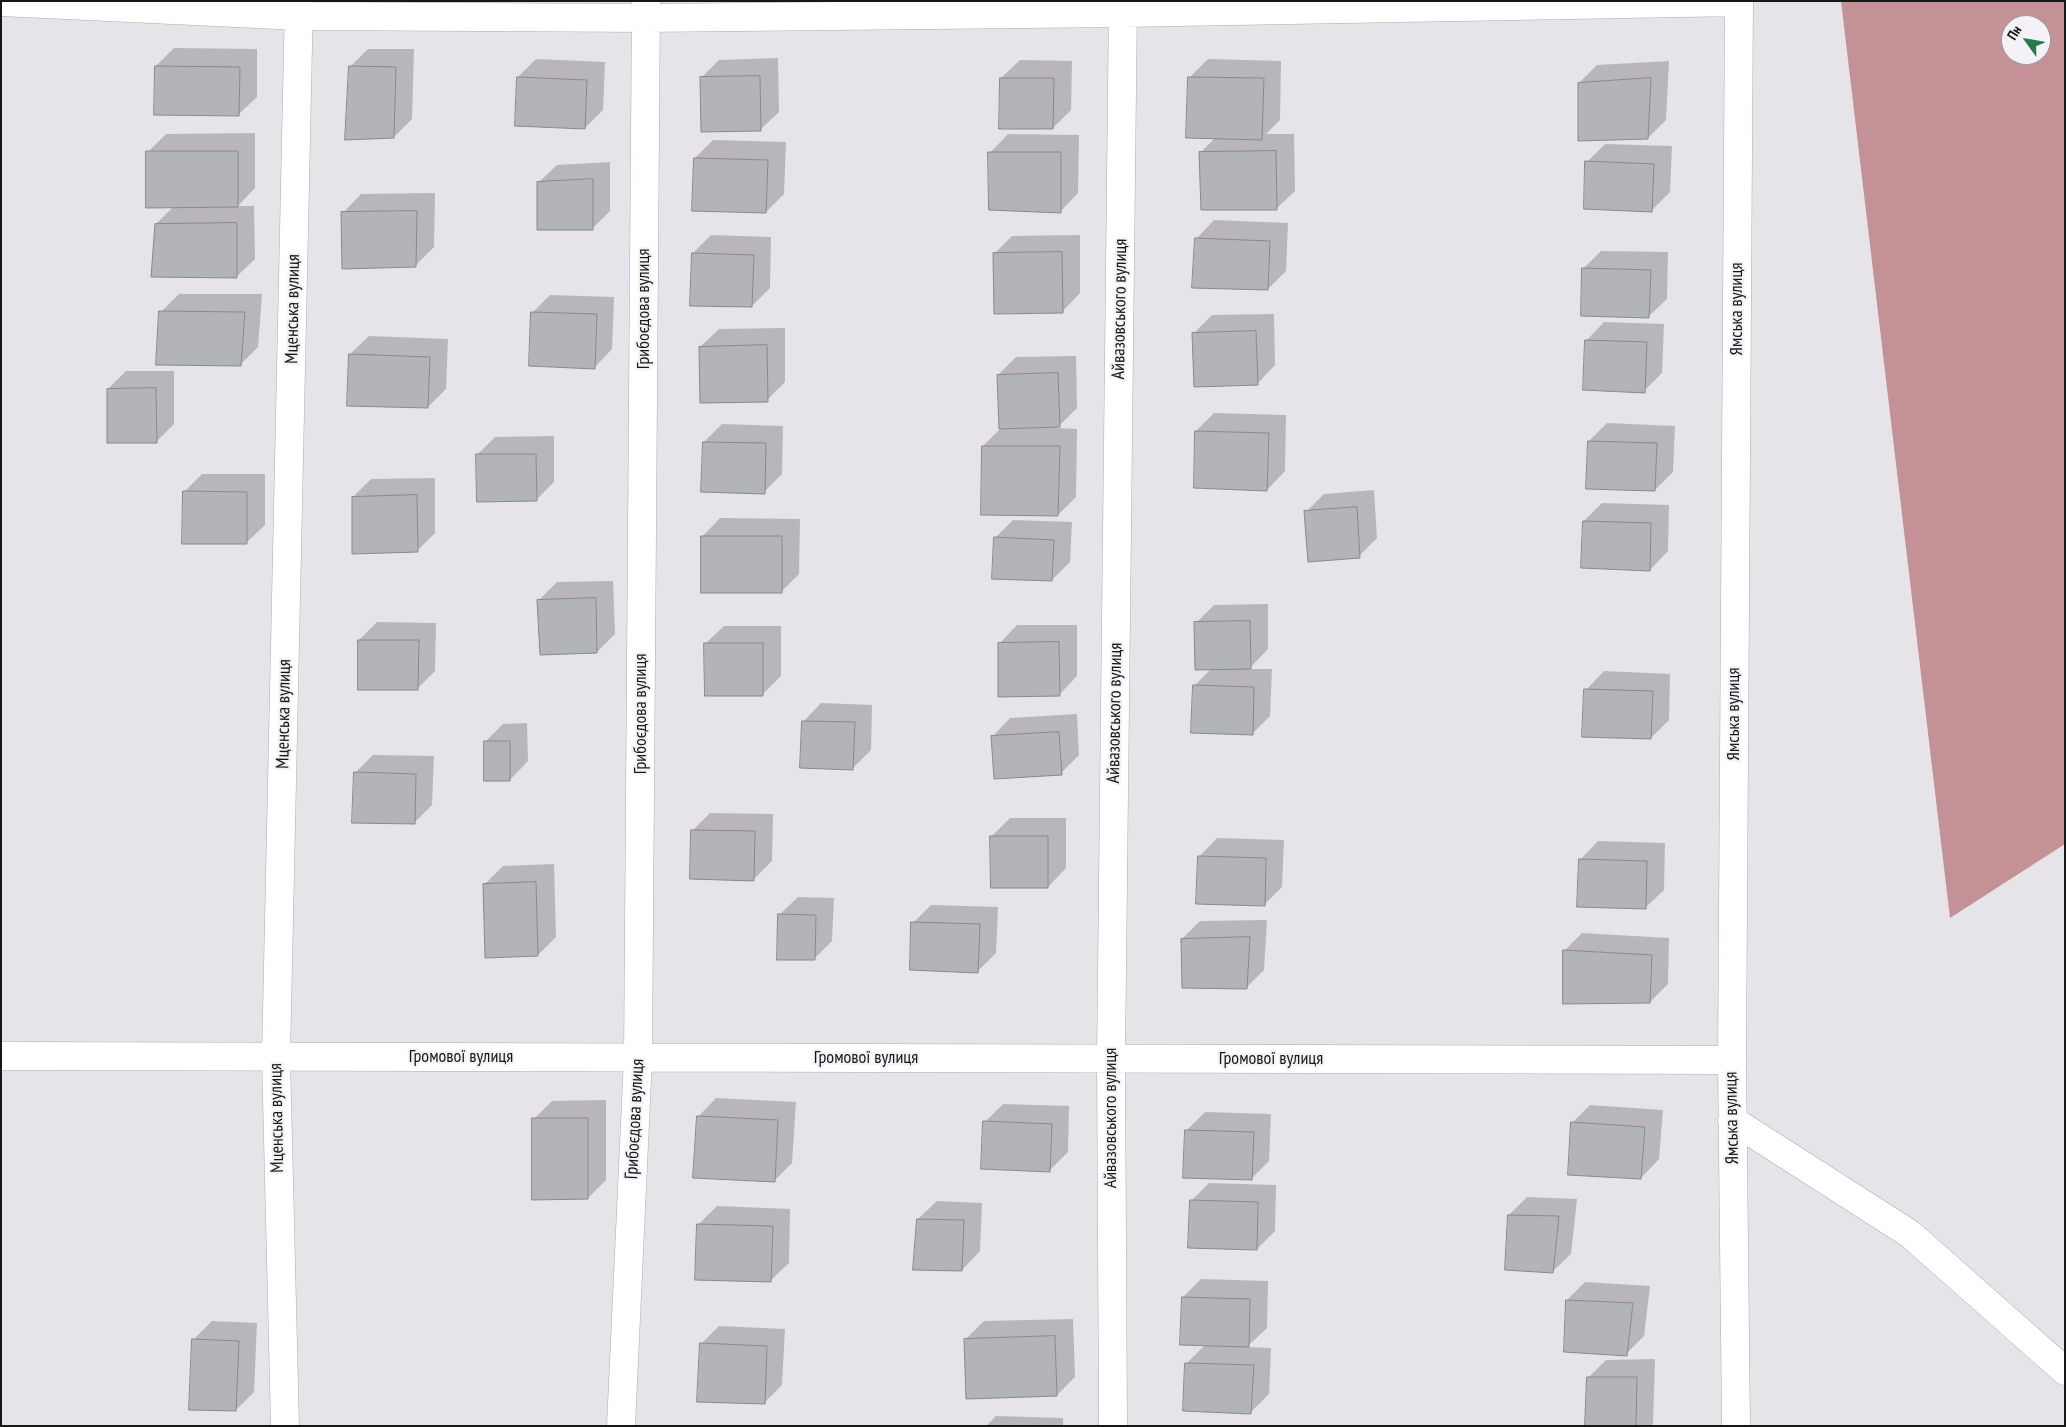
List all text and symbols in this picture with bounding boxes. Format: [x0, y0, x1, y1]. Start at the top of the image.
north arrow [2001, 15, 2051, 65]
text: Пн [2003, 22, 2025, 43]
street label: Айвазовського вулиця [1108, 238, 1132, 380]
street label: Грибоєдова вулиця [633, 249, 655, 369]
street label: Мценська вулиця [281, 254, 305, 364]
street label: Ямська вулиця [1726, 263, 1748, 355]
street label: Айвазовського вулиця [1103, 642, 1127, 784]
street label: Грибоєдова вулиця [630, 654, 652, 774]
street label: Мценська вулиця [272, 659, 296, 769]
street label: Ямська вулиця [1723, 668, 1745, 760]
street label: Громової вулиця [409, 1046, 513, 1068]
street label: Громової вулиця [814, 1047, 918, 1069]
street label: Айвазовського вулиця [1100, 1048, 1122, 1188]
street label: Громової вулиця [1219, 1048, 1323, 1070]
street label: Грибоєдова вулиця [621, 1058, 649, 1180]
street label: Мценська вулиця [265, 1063, 289, 1173]
street label: Ямська вулиця [1720, 1071, 1744, 1165]

